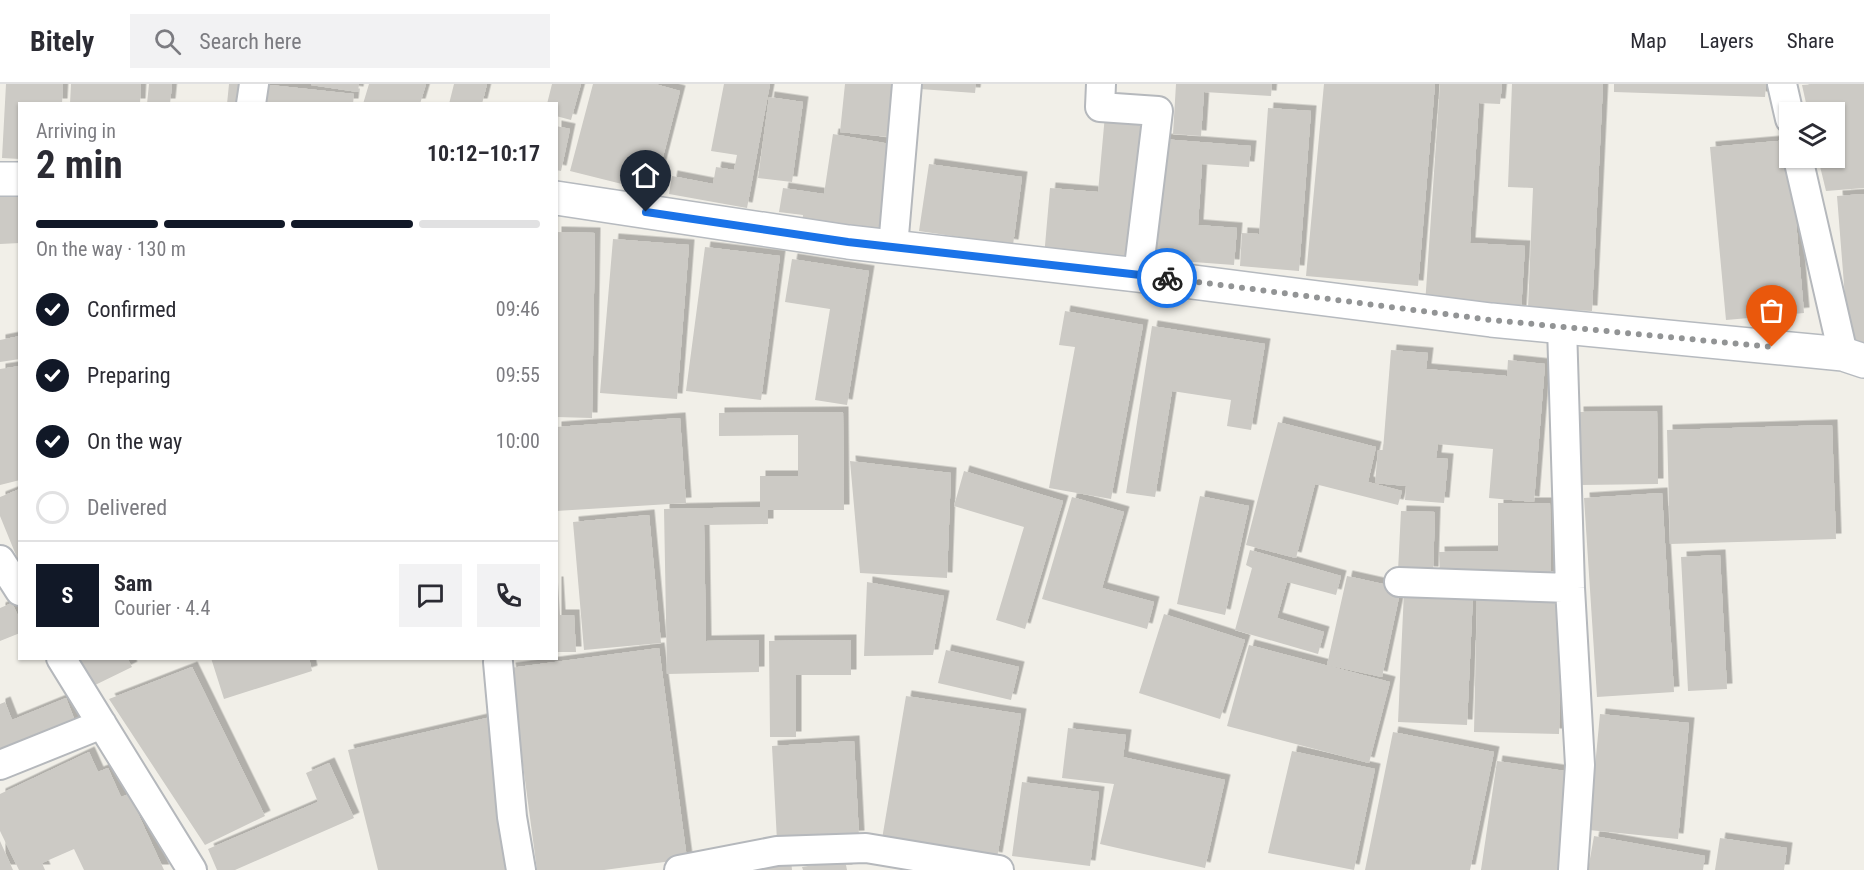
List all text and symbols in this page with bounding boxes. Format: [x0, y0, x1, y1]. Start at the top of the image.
search box [130, 14, 550, 68]
text: Bitely [30, 25, 94, 58]
icon: search [151, 25, 184, 58]
text: Search here [199, 29, 302, 54]
text: Map [1630, 29, 1667, 53]
text: Layers [1700, 29, 1754, 53]
text: Share [1787, 29, 1834, 53]
map controls [1779, 102, 1845, 168]
button: layers [1779, 102, 1845, 168]
text: Arriving in [36, 119, 116, 143]
text: 10:12–10:17 [427, 141, 540, 166]
text: 2 min [36, 142, 123, 188]
pin [620, 150, 671, 212]
icon: home [629, 159, 662, 192]
text: On the way · 130 m [36, 237, 186, 261]
courier [1137, 248, 1197, 308]
icon: bike [1151, 262, 1184, 295]
pin [1746, 285, 1797, 347]
icon: check [36, 293, 69, 326]
icon: bag [1755, 294, 1788, 327]
text: Confirmed [87, 297, 176, 322]
text: 09:46 [496, 297, 540, 321]
icon: check [36, 359, 69, 392]
text: Preparing [87, 363, 171, 388]
text: 09:55 [496, 363, 540, 387]
icon: check [36, 425, 69, 458]
text: On the way [87, 429, 182, 454]
text: 10:00 [496, 429, 540, 453]
text: Delivered [87, 495, 167, 520]
button: chat [399, 564, 462, 627]
button: phone [477, 564, 540, 627]
text: Sam [114, 571, 153, 596]
text: S [62, 583, 73, 608]
text: Courier · 4.4 [114, 596, 210, 620]

